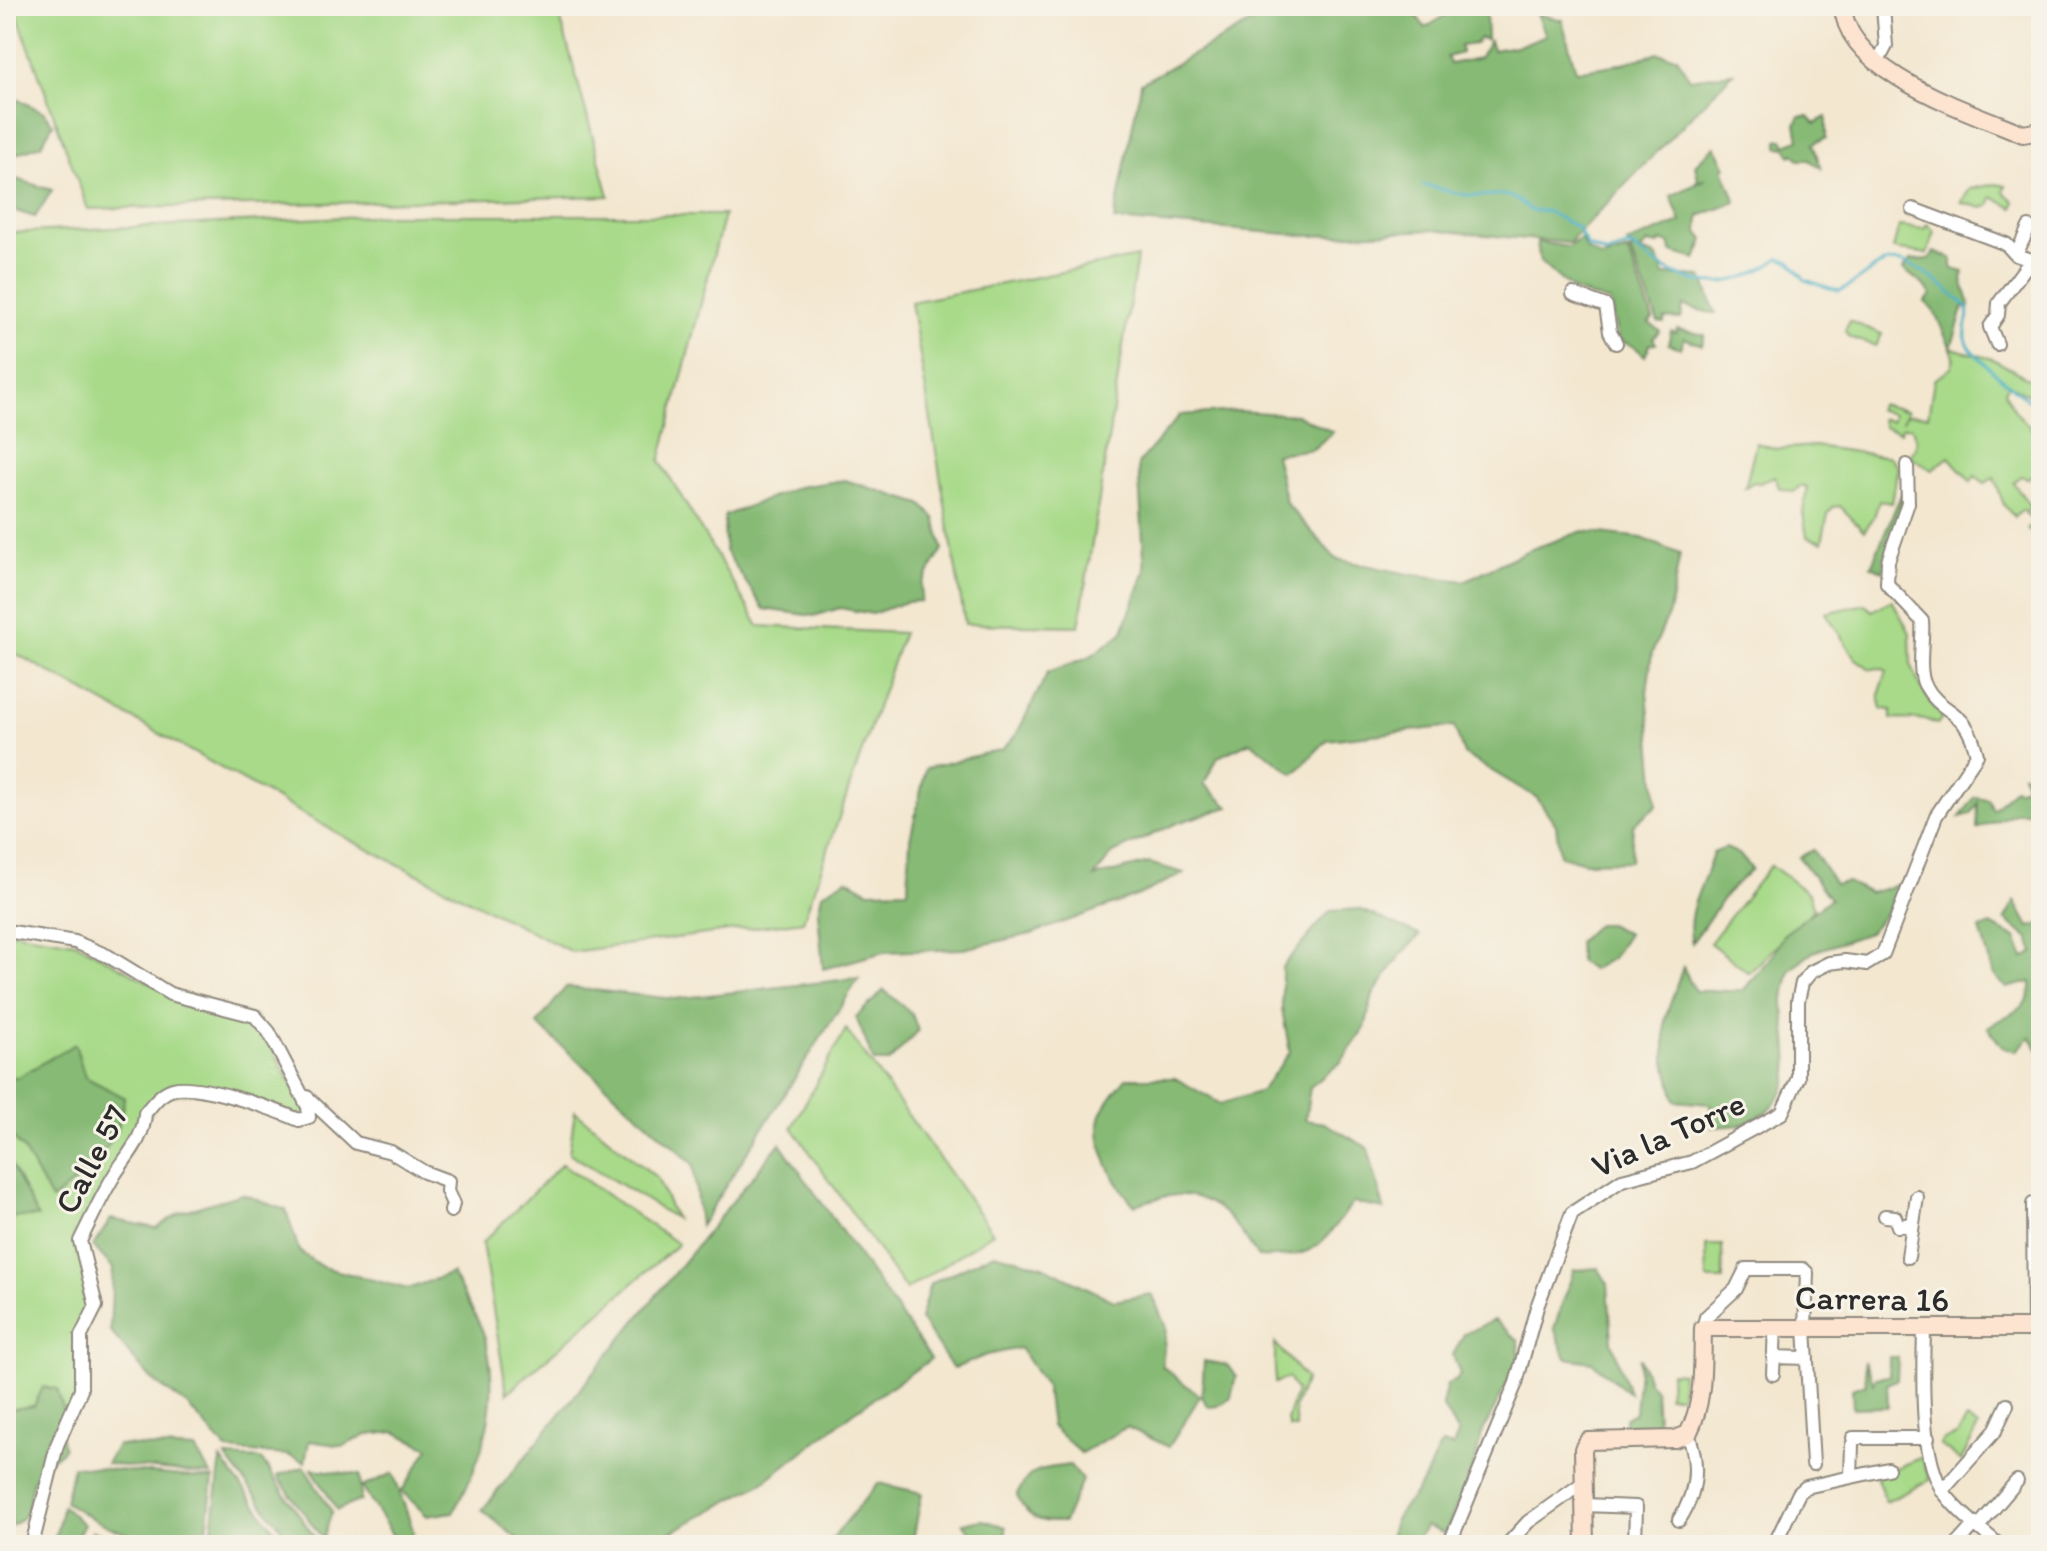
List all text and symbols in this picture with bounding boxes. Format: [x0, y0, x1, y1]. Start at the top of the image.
street label: Via la Torre [1585, 1082, 1751, 1186]
street label: Calle 57 [46, 1098, 137, 1221]
street label: Carrera 16 [1794, 1277, 1950, 1320]

